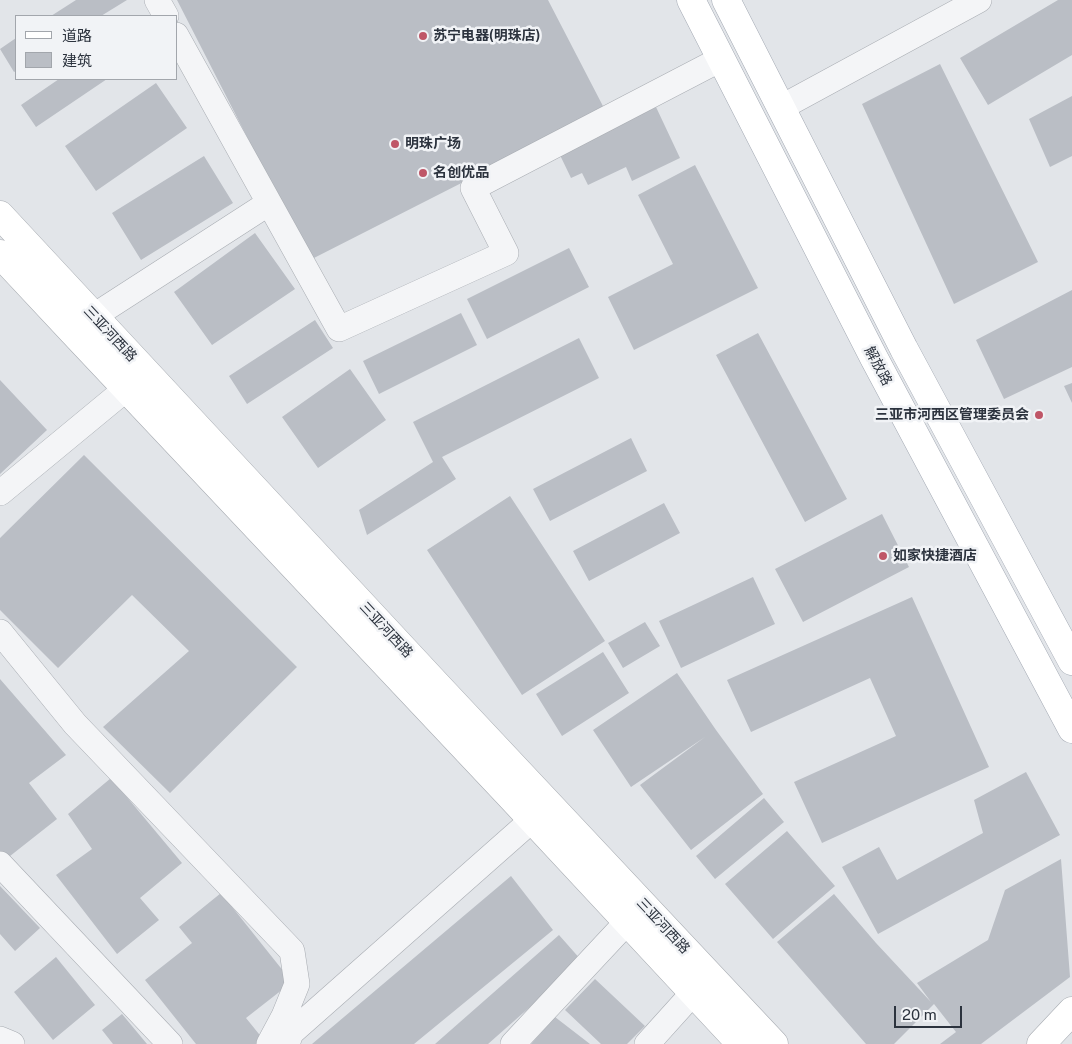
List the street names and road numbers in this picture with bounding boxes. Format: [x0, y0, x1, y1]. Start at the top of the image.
street label: 三亚河西路 [80, 303, 140, 365]
street label: 解放路 [861, 344, 895, 388]
street label: 三亚河西路 [356, 599, 416, 661]
street label: 三亚河西路 [633, 895, 693, 957]

